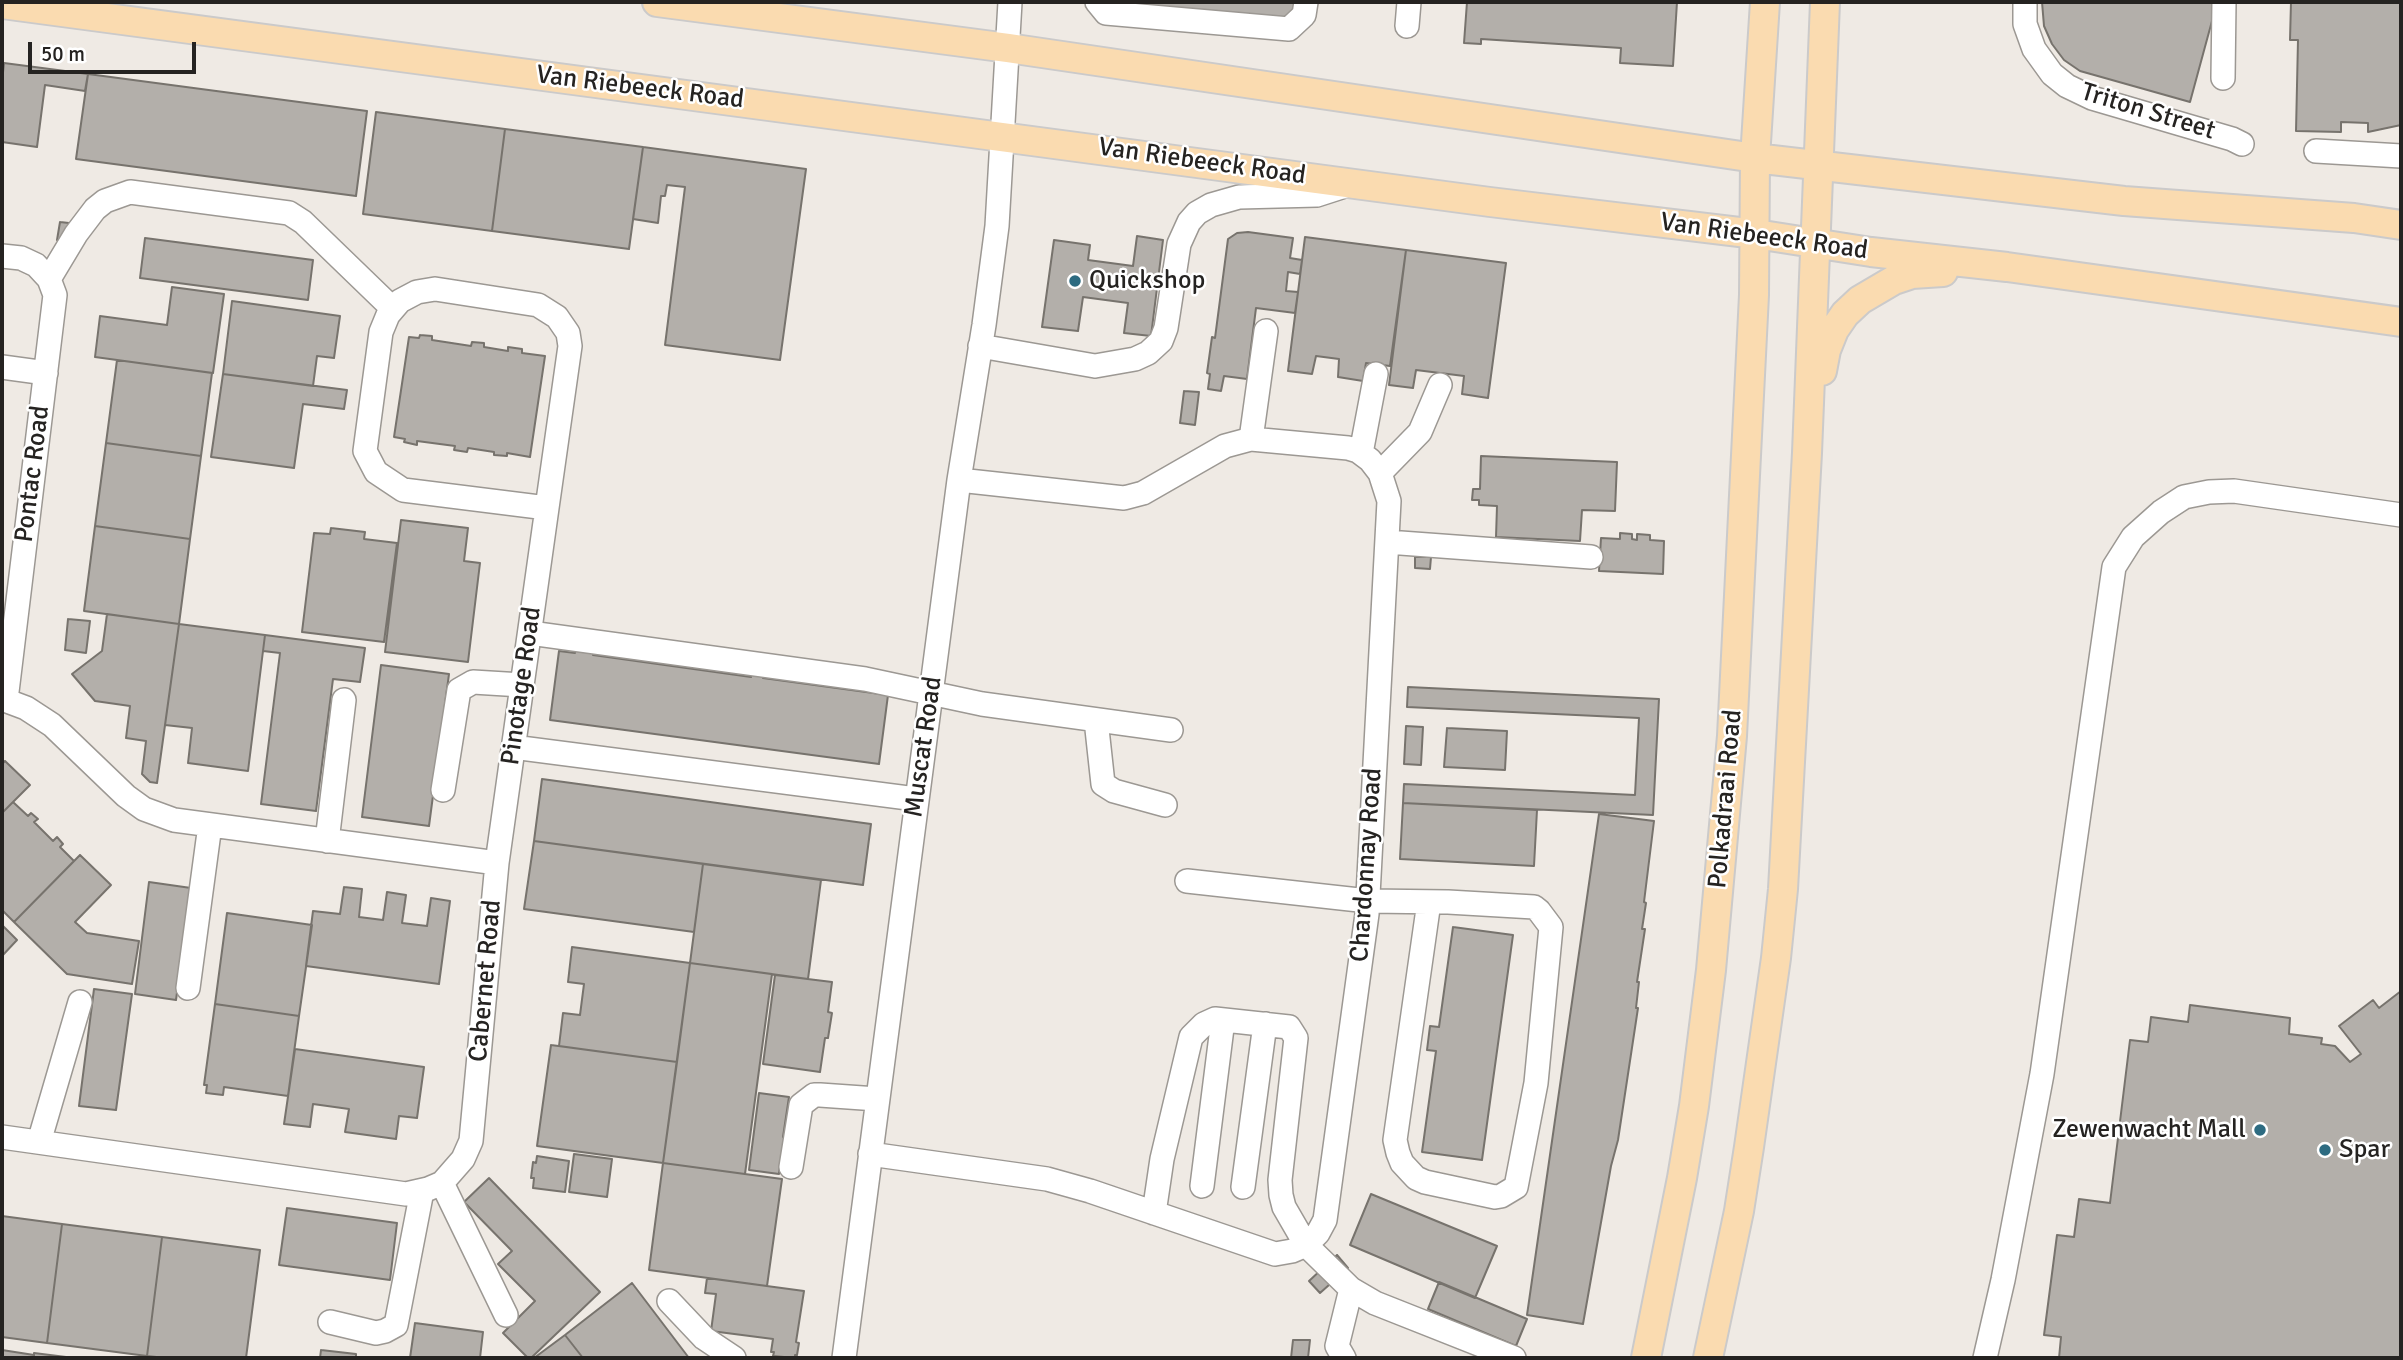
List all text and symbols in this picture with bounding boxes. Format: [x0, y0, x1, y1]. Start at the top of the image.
scale bar [32, 28, 200, 72]
text: 50 m [41, 41, 85, 67]
street label: Van Riebeeck Road [534, 60, 746, 116]
street label: Triton Street [2077, 77, 2219, 147]
street label: Van Riebeeck Road [1096, 132, 1308, 192]
street label: Van Riebeeck Road [1658, 207, 1870, 267]
place label: Quickshop [1089, 265, 1205, 297]
marker: Quickshop [1067, 273, 1083, 289]
street label: Pontac Road [9, 404, 57, 544]
street label: Pinotage Road [495, 605, 549, 767]
street label: Muscat Road [899, 674, 949, 820]
street label: Polkadraai Road [1703, 708, 1749, 890]
street label: Chardonnay Road [1345, 767, 1389, 963]
street label: Cabernet Road [463, 899, 509, 1063]
place label: Zewenwacht Mall [2052, 1114, 2246, 1146]
marker: Zewenwacht Mall [2252, 1122, 2268, 1138]
place label: Spar [2339, 1134, 2390, 1166]
marker: Spar [2317, 1142, 2333, 1158]

